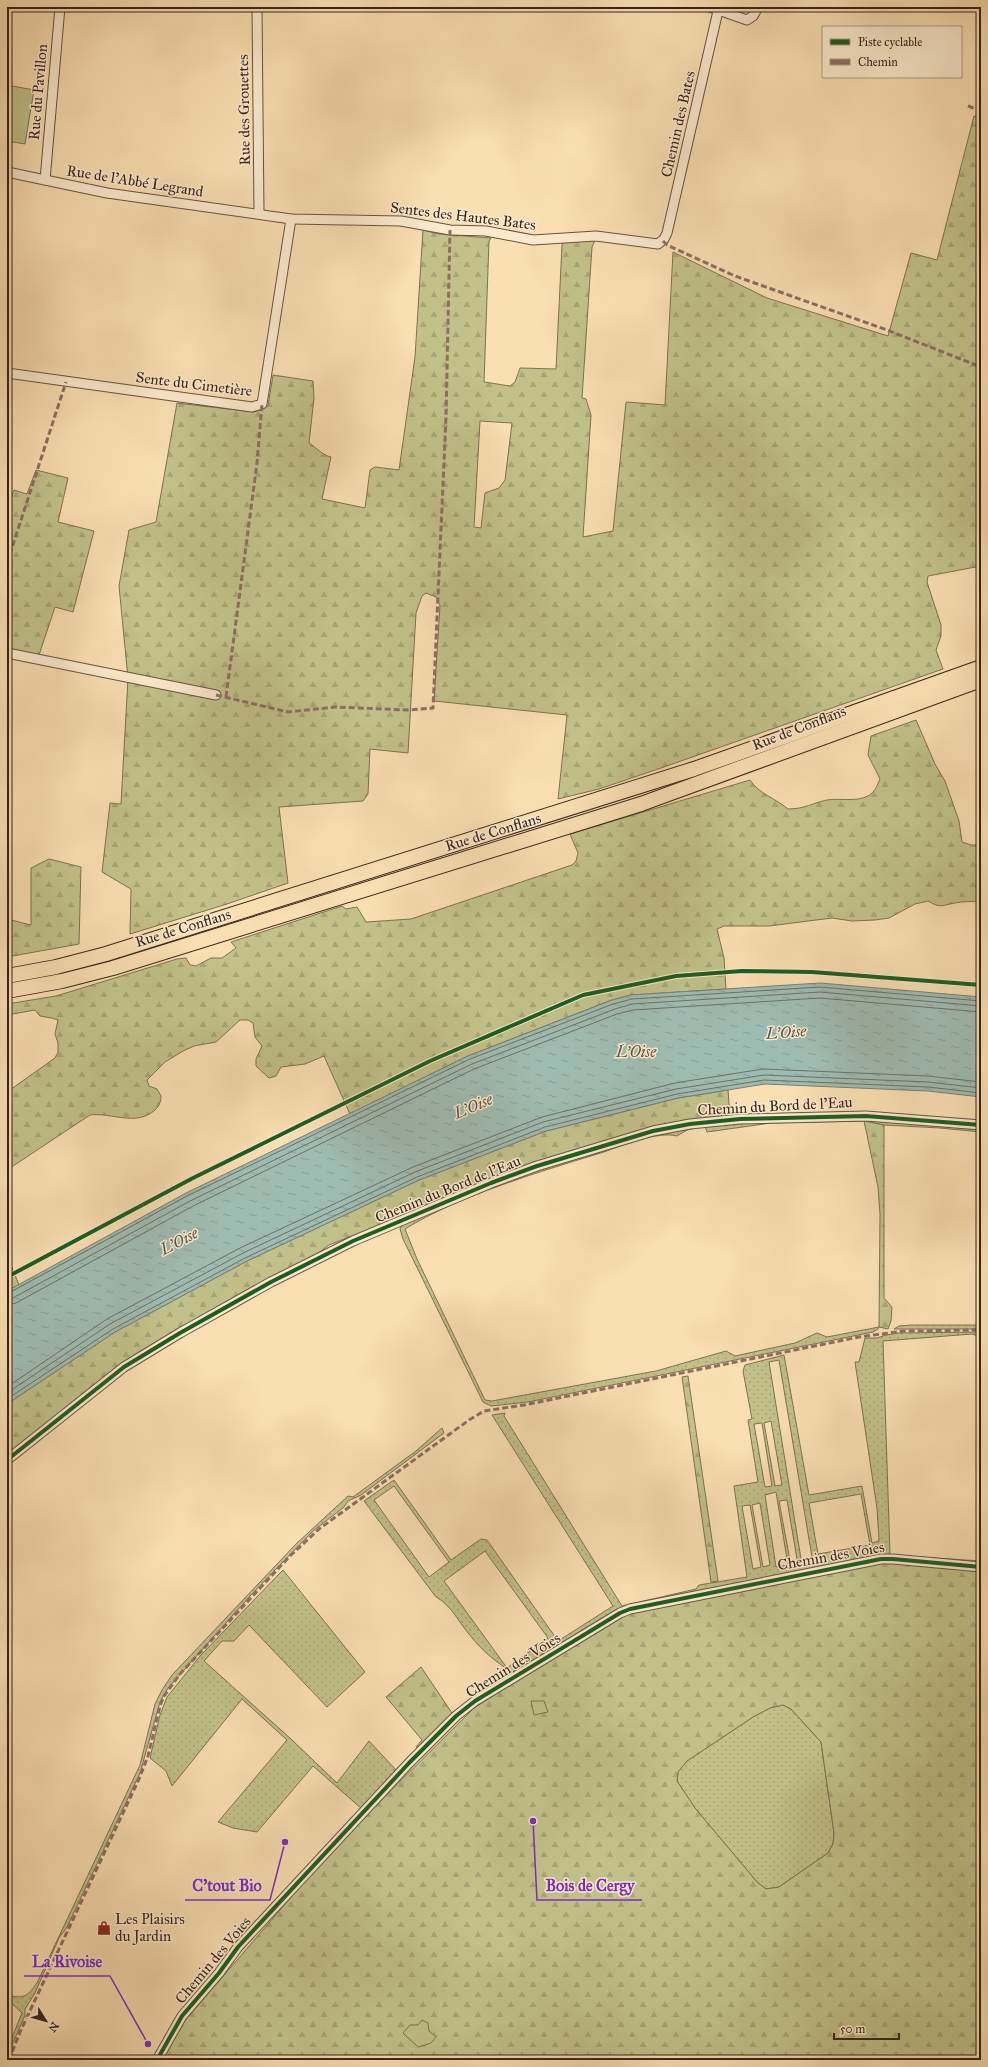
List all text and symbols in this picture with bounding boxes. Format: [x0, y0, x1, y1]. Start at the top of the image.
legend [822, 26, 962, 78]
text: Piste cyclable [858, 35, 922, 49]
street label: Rue du Pavillon [25, 43, 51, 141]
street label: Rue des Grouettes [234, 54, 254, 166]
text: Chemin [858, 55, 898, 69]
street label: Chemin des Bates [657, 69, 699, 179]
street label: Rue de l'Abbé Legrand [65, 161, 205, 201]
street label: Sentes des Hautes Bates [389, 198, 537, 234]
street label: Sente du Cimetière [135, 368, 253, 400]
street label: Rue de Conflans [749, 702, 849, 754]
street label: Rue de Conflans [443, 809, 543, 855]
street label: Rue de Conflans [133, 905, 233, 951]
water label: L'Oise [764, 1021, 808, 1043]
water label: L’Oise [615, 1042, 657, 1061]
water label: L'Oise [450, 1089, 496, 1123]
street label: Chemin du Bord de l'Eau [697, 1093, 853, 1119]
street label: Chemin du Bord de l'Eau [373, 1152, 523, 1226]
water label: L'Oise [156, 1223, 202, 1259]
street label: Chemin des Voies [776, 1538, 886, 1574]
street label: Chemin des Voies [462, 1629, 564, 1701]
callout: C'tout Bio [185, 1872, 270, 1900]
callout: Bois de Cergy [537, 1872, 642, 1900]
text: C'tout Bio [192, 1876, 262, 1895]
text: Bois de Cergy [545, 1876, 636, 1896]
place label: Les Plaisirs du Jardin [115, 1910, 185, 1946]
street label: Chemin des Voies [171, 1913, 255, 2007]
shop icon: Les Plaisirs du Jardin [96, 1920, 112, 1936]
callout: La Rivoise [24, 1948, 110, 1976]
text: La Rivoise [32, 1952, 102, 1971]
north arrow [26, 2001, 66, 2041]
scale bar [834, 2015, 899, 2041]
text: N [45, 2019, 62, 2035]
text: 50 m [840, 2022, 865, 2036]

